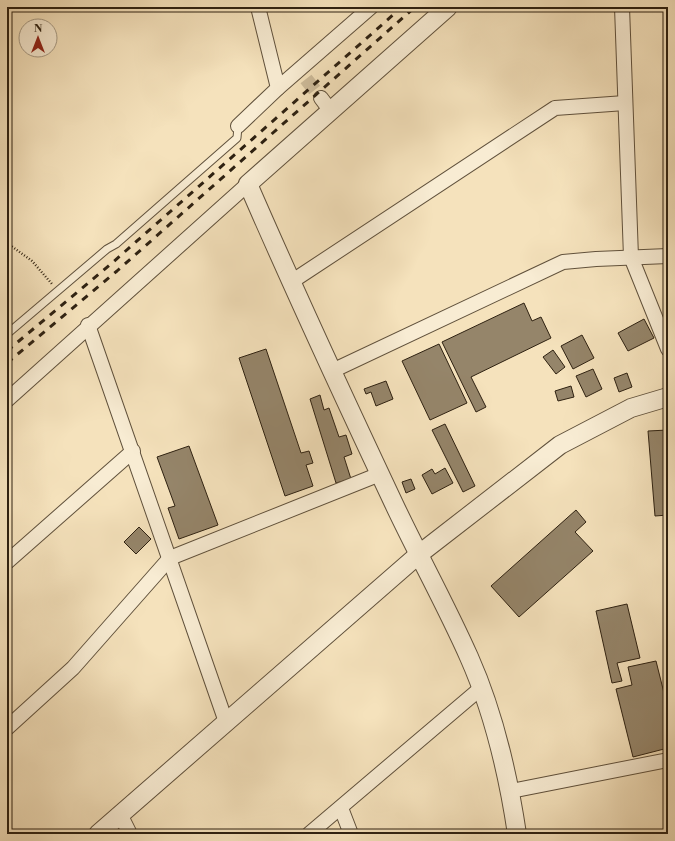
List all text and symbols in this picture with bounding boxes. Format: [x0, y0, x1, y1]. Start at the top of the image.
north arrow [18, 18, 58, 58]
text: N [34, 22, 43, 36]

